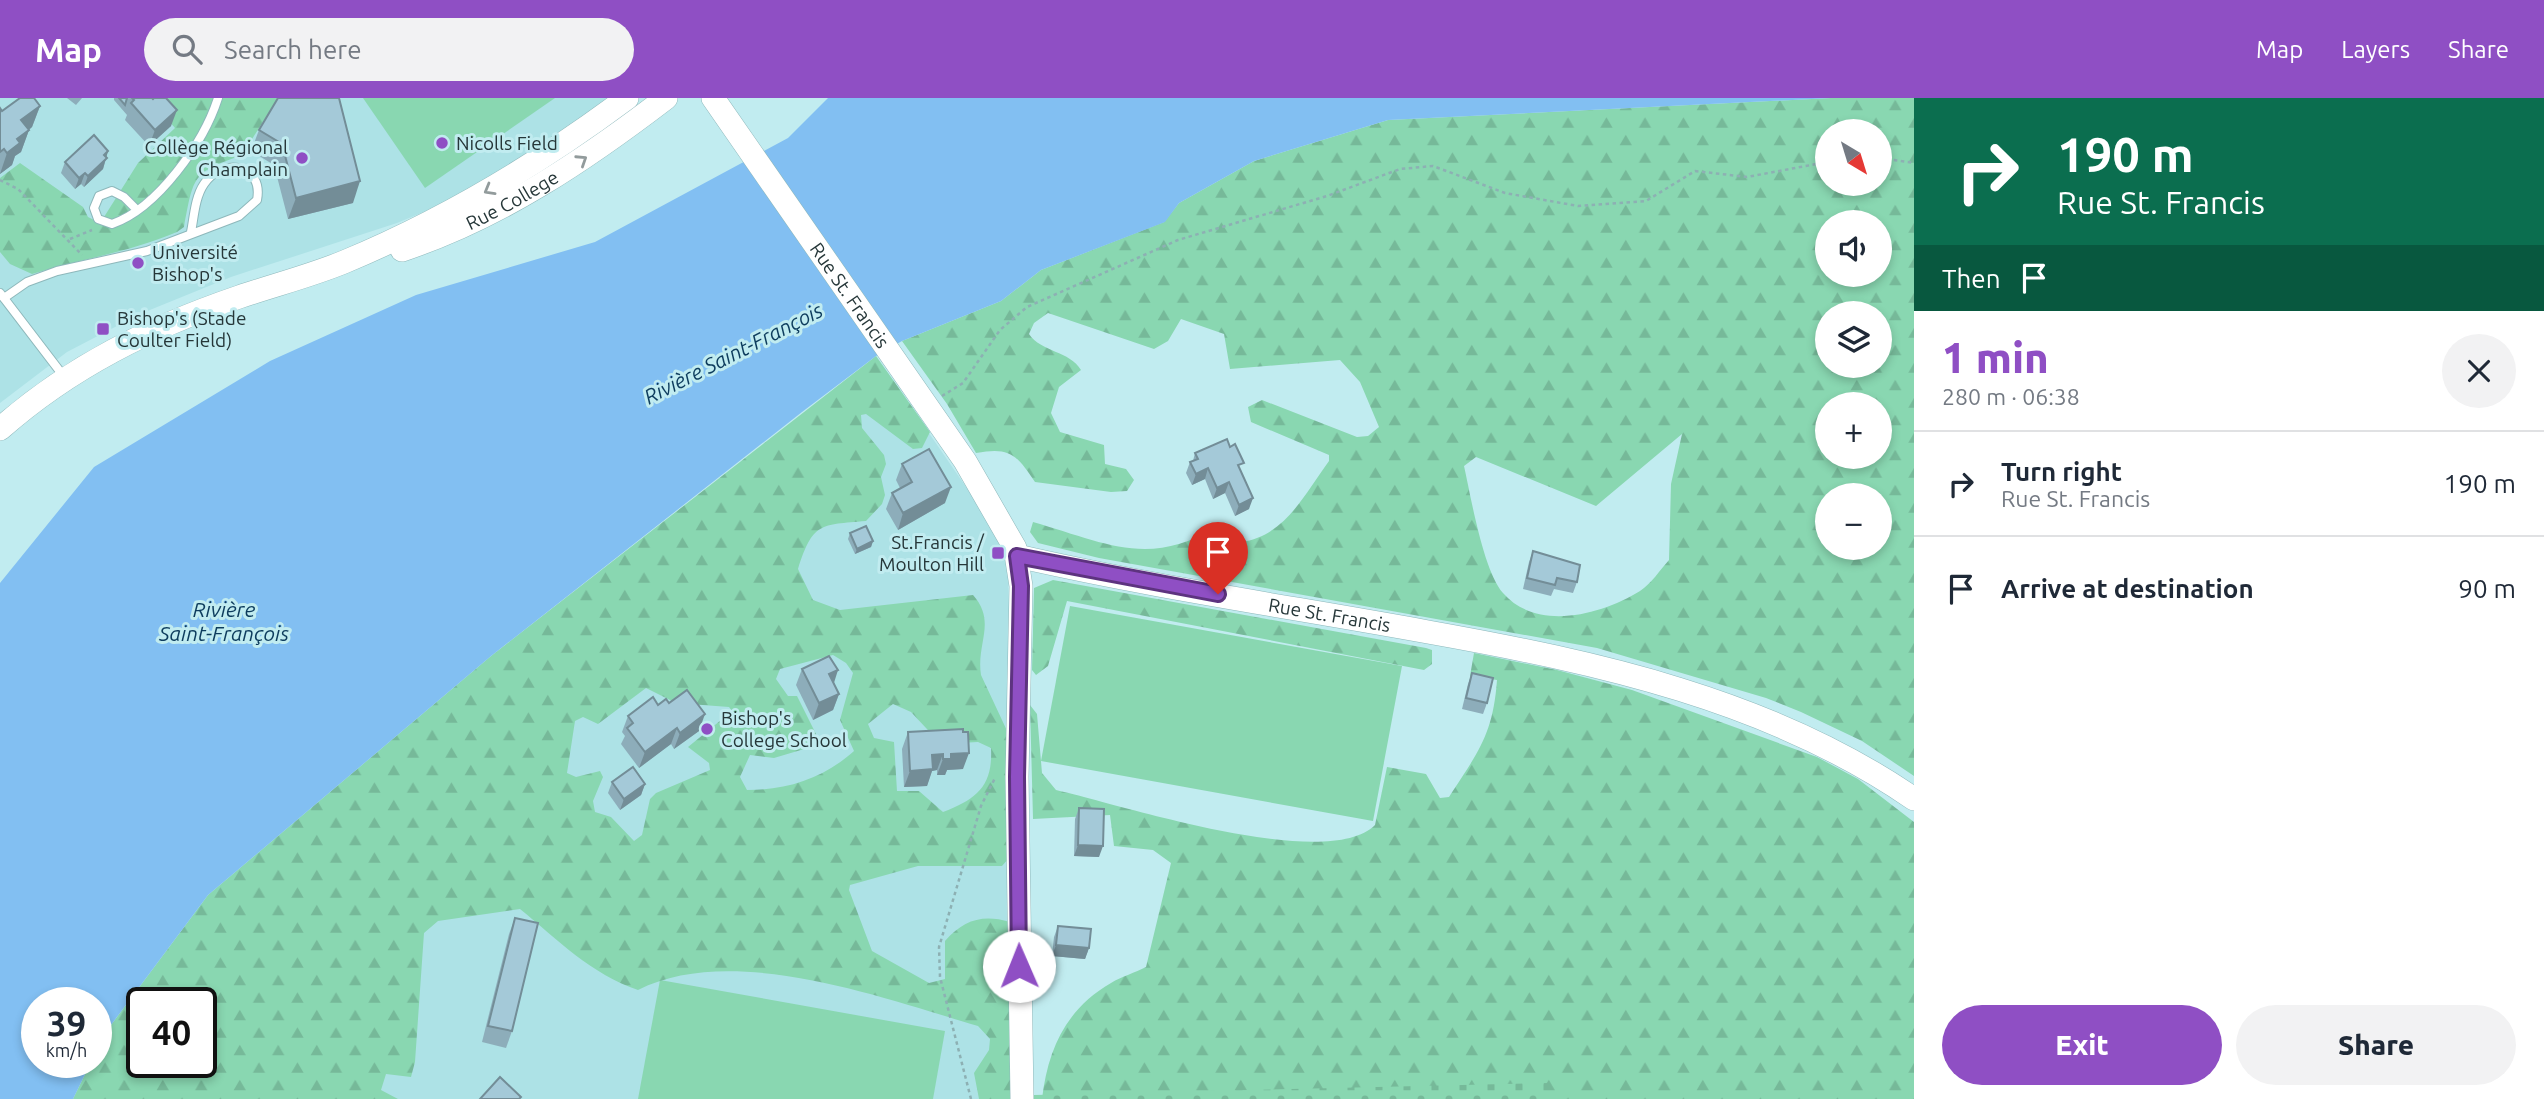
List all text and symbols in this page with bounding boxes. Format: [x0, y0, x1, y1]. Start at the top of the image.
search box [144, 18, 634, 81]
icon: search [168, 30, 206, 68]
text: Map [35, 31, 102, 68]
text: Search here [224, 35, 362, 64]
text: Map [2256, 36, 2303, 63]
text: Layers [2341, 36, 2410, 63]
text: Share [2448, 36, 2509, 63]
north arrow [1815, 119, 1892, 196]
map controls [1815, 119, 1892, 560]
icon: right [1942, 126, 2033, 217]
text: 190 m [2057, 126, 2194, 181]
place label: Nicolls Field [456, 132, 558, 154]
marker: Nicolls Field [434, 135, 450, 151]
place label: Collège Régional Champlain [145, 136, 288, 180]
marker: Collège Régional Champlain [294, 150, 310, 166]
one-way arrow [574, 155, 587, 168]
street label: Rue College [462, 166, 562, 234]
one-way arrow [483, 181, 496, 194]
text: Rue St. Francis [2057, 184, 2265, 220]
button: sound [1815, 210, 1892, 287]
street label: Rue St. Francis [806, 238, 894, 352]
place label: Université Bishop's [152, 241, 238, 285]
marker: Université Bishop's [130, 255, 146, 271]
icon: arrive [2015, 259, 2053, 297]
text: Then [1942, 264, 2001, 293]
water label: Rivière Saint-François [640, 297, 827, 408]
button: layers [1815, 301, 1892, 378]
place label: Bishop's (Stade Coulter Field) [117, 307, 246, 351]
marker: Bishop's (Stade Coulter Field) [95, 321, 111, 337]
text: 1 min [1942, 334, 2049, 381]
button: close [2442, 334, 2516, 408]
text: 280 m · 06:38 [1942, 384, 2080, 409]
button: + [1815, 392, 1892, 469]
text: Turn right [2001, 457, 2122, 486]
icon: right [1942, 465, 1980, 503]
text: 190 m [2444, 469, 2516, 498]
button: − [1815, 483, 1892, 560]
text: Rue St. Francis [2001, 486, 2150, 511]
pin [1188, 522, 1248, 594]
place label: St.Francis / Moulton Hill [879, 531, 985, 575]
icon: arrive [1199, 533, 1237, 571]
marker: St.Francis / Moulton Hill [990, 545, 1006, 561]
icon: arrive [1942, 570, 1980, 608]
text: Arrive at destination [2001, 574, 2254, 603]
text: 90 m [2458, 574, 2516, 603]
street label: Rue St. Francis [1267, 593, 1392, 636]
water label: Rivière Saint-François [158, 597, 289, 645]
place label: Bishop's College School [721, 707, 847, 751]
marker: Bishop's College School [699, 721, 715, 737]
position arrow [982, 929, 1056, 1003]
speed limit sign: 40 [126, 987, 217, 1078]
text: 39 [47, 1003, 86, 1043]
button: Exit [1942, 1005, 2222, 1085]
button: Share [2236, 1005, 2516, 1085]
text: km/h [46, 1040, 87, 1060]

